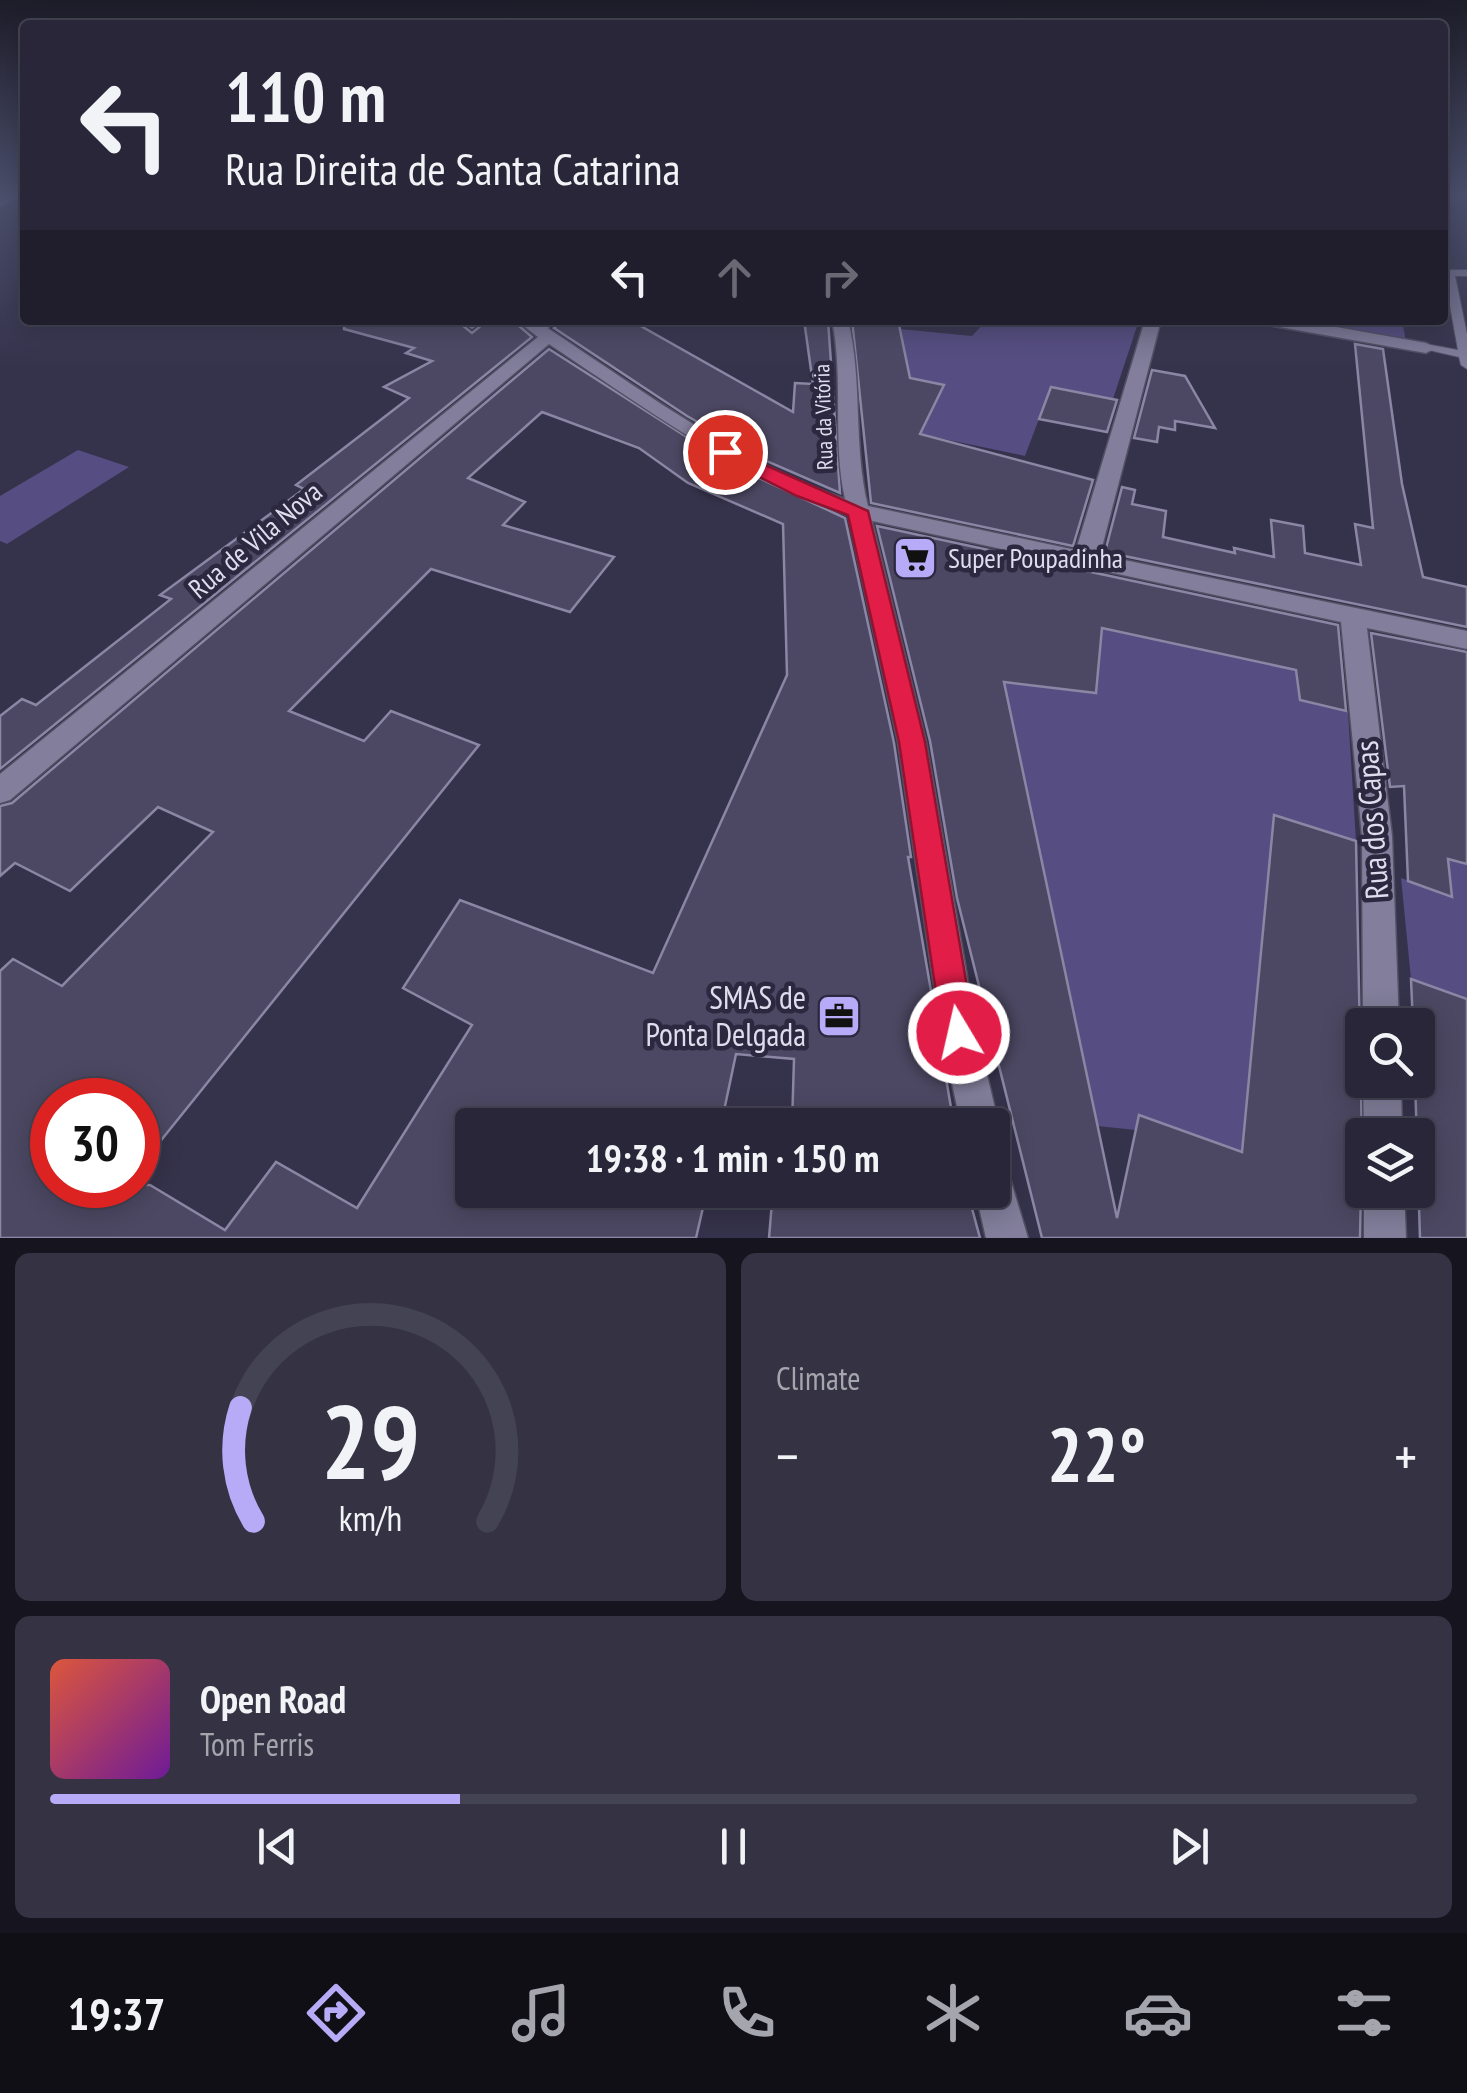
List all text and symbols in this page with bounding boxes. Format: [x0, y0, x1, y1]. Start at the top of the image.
text: 110 m [225, 51, 386, 141]
icon: left [60, 60, 190, 190]
text: Rua Direita de Santa Catarina [225, 139, 680, 197]
icon: left [602, 250, 657, 305]
icon: ahead [707, 250, 762, 305]
icon: right [812, 250, 867, 305]
street label: Rua da Vitória [807, 364, 839, 470]
pin [683, 410, 768, 495]
icon: arrive [698, 425, 753, 480]
street label: Rua de Vila Nova [180, 473, 329, 606]
supermarket icon: Super Poupadinha [892, 535, 938, 581]
place label: Super Poupadinha [948, 539, 1123, 576]
street label: Rua dos Capas [1345, 739, 1397, 901]
place label: SMAS de Ponta Delgada [645, 976, 806, 1055]
position arrow [907, 981, 1011, 1085]
office icon: SMAS de Ponta Delgada [816, 993, 862, 1039]
map controls [1345, 1008, 1435, 1208]
button: search [1345, 1008, 1435, 1098]
speed limit sign: 30 [30, 1078, 160, 1208]
button: layers [1345, 1118, 1435, 1208]
text: 19:38 · 1 min · 150 m [586, 1133, 879, 1182]
text: Climate [776, 1357, 860, 1399]
text: 29 [321, 1373, 420, 1508]
text: 22° [1047, 1406, 1146, 1503]
text: − [776, 1420, 799, 1491]
text: + [1394, 1420, 1417, 1491]
text: km/h [339, 1495, 402, 1541]
text: Open Road [200, 1674, 346, 1723]
text: Tom Ferris [200, 1723, 314, 1765]
icon: previous [250, 1819, 305, 1874]
icon: pause [706, 1819, 761, 1874]
icon: next [1162, 1819, 1217, 1874]
icon: directions [301, 1978, 371, 2048]
icon: music [506, 1978, 576, 2048]
icon: phone [712, 1978, 782, 2048]
icon: climate [918, 1978, 988, 2048]
icon: car [1123, 1978, 1193, 2048]
icon: filters [1329, 1978, 1399, 2048]
text: 19:37 [68, 1984, 165, 2042]

